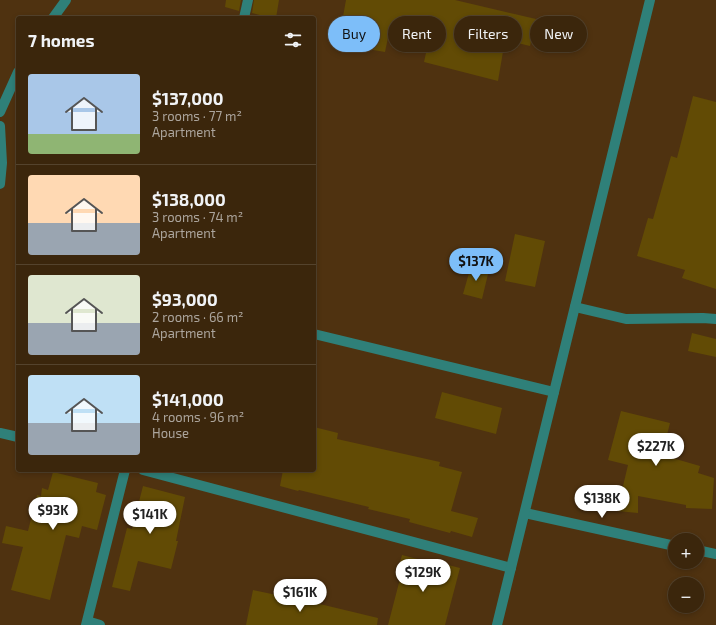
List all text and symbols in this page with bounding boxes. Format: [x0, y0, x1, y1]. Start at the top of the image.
chip: Buy [328, 16, 380, 52]
chip: Rent [388, 16, 446, 52]
chip: Filters [454, 16, 522, 52]
chip: New [530, 16, 587, 52]
icon: filters [282, 29, 304, 51]
text: 7 homes [28, 30, 95, 50]
text: $137,000 [152, 88, 223, 108]
icon: home [60, 90, 108, 138]
text: 3 rooms · 77 m² [152, 108, 242, 124]
text: Apartment [152, 124, 216, 140]
text: $138,000 [152, 189, 226, 209]
icon: home [60, 191, 108, 239]
text: 3 rooms · 74 m² [152, 209, 243, 225]
text: Apartment [152, 225, 216, 241]
pin: $137K [448, 248, 504, 282]
text: $137K [458, 253, 494, 269]
text: $93,000 [152, 289, 218, 309]
icon: home [60, 291, 108, 339]
text: 2 rooms · 66 m² [152, 309, 243, 325]
text: Apartment [152, 325, 216, 341]
text: $141,000 [152, 389, 224, 409]
icon: home [60, 391, 108, 439]
text: 4 rooms · 96 m² [152, 409, 244, 425]
text: House [152, 425, 189, 441]
pin: $227K [628, 433, 684, 467]
text: $227K [637, 438, 675, 454]
pin: $138K [574, 485, 630, 519]
text: $138K [584, 490, 620, 506]
pin: $93K [29, 497, 77, 531]
pin: $141K [122, 501, 178, 535]
text: $93K [38, 502, 68, 518]
text: $141K [132, 506, 168, 522]
map controls [668, 533, 704, 613]
button: + [668, 533, 704, 569]
pin: $129K [395, 559, 451, 593]
text: $129K [405, 564, 441, 580]
button: − [668, 577, 704, 613]
pin: $161K [272, 579, 328, 613]
text: $161K [283, 584, 317, 600]

